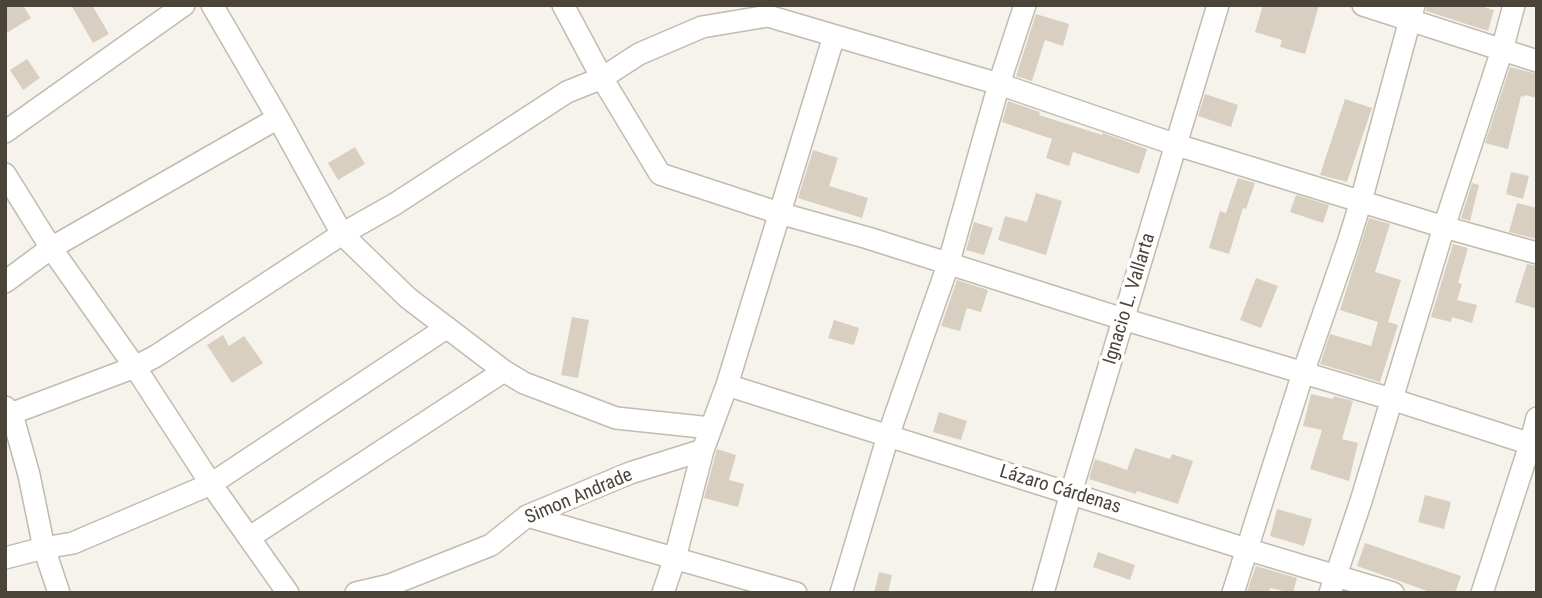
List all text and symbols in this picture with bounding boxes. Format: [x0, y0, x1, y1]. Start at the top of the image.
street label: Ignacio L. Vallarta [1099, 231, 1161, 367]
street label: Lázaro Cárdenas [996, 461, 1124, 519]
street label: Simon Andrade [522, 464, 636, 530]

